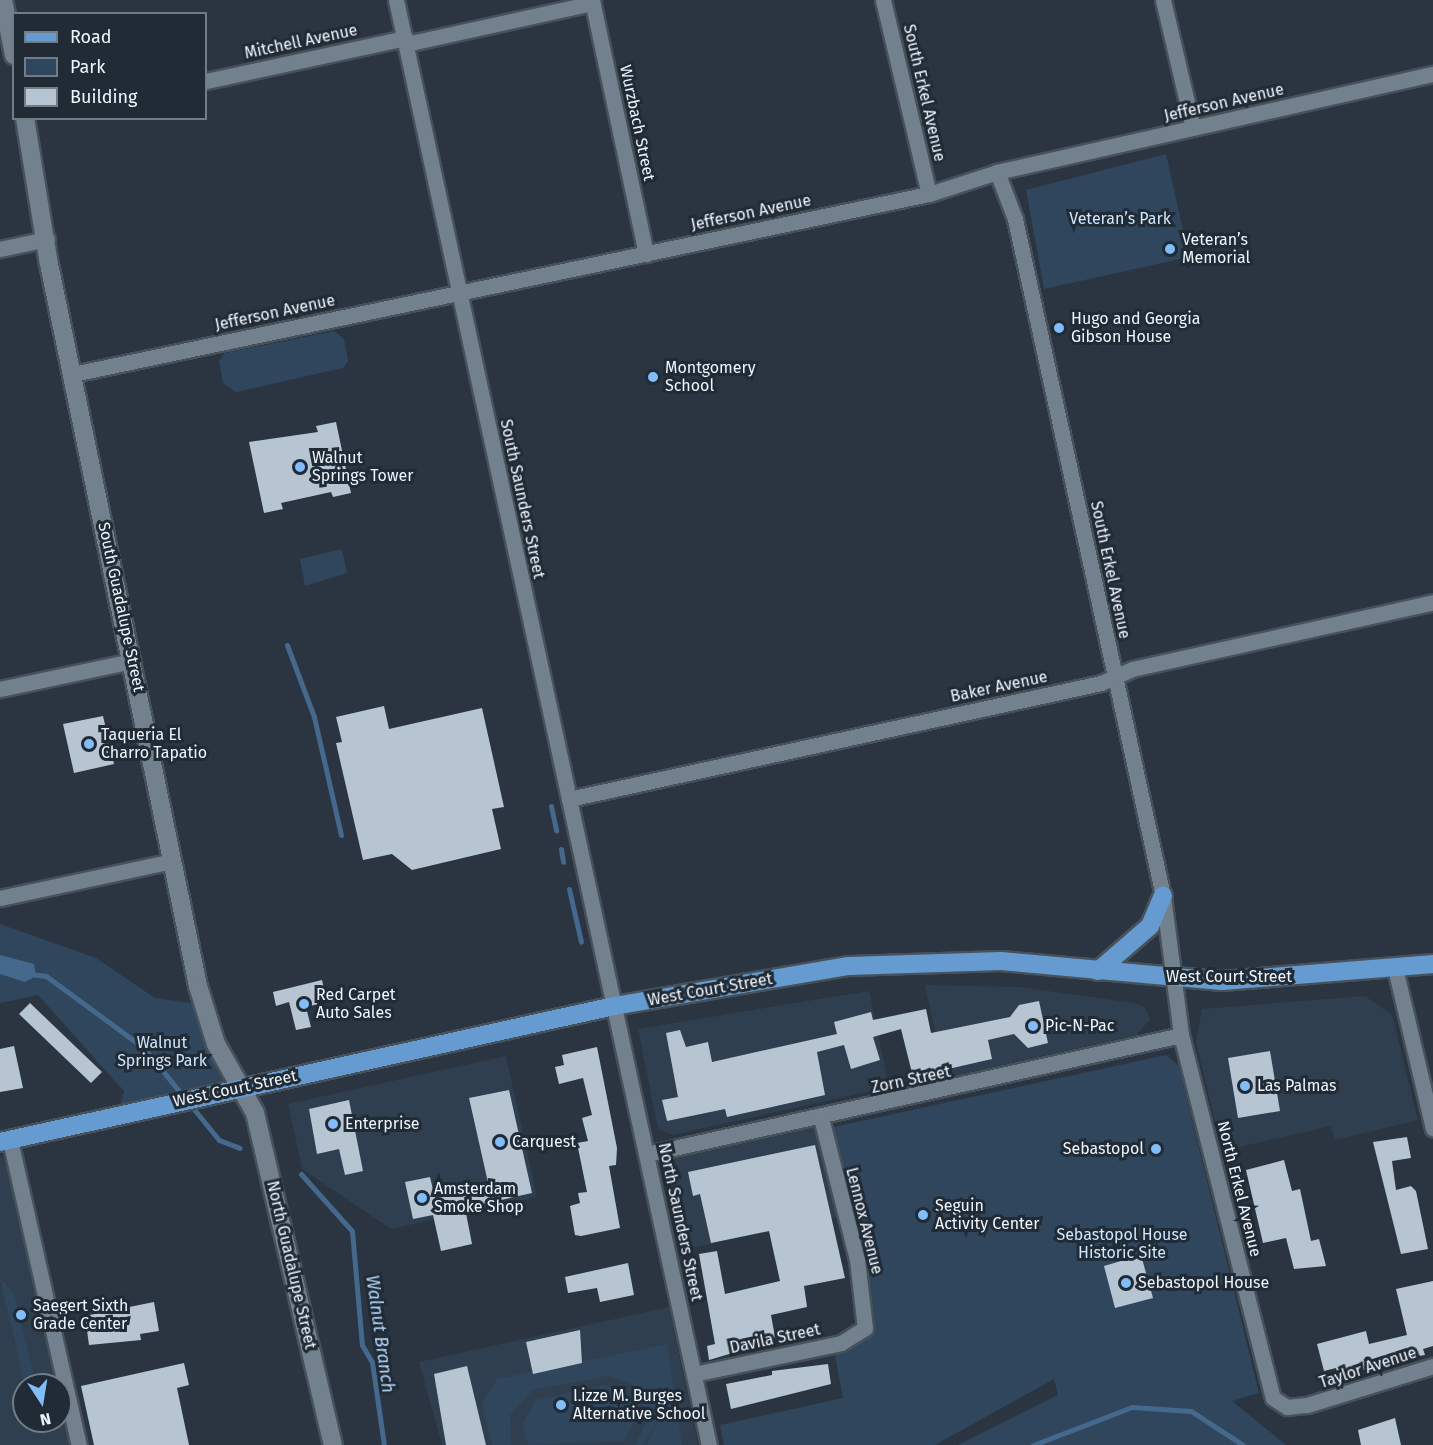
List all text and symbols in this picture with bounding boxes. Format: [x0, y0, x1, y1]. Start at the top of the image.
legend [12, 12, 207, 120]
street label: Mitchell Avenue [243, 21, 359, 63]
street label: South Erkel Avenue [899, 23, 949, 163]
text: Road [70, 26, 112, 48]
text: Park [70, 56, 105, 78]
street label: Wurzbach Street [615, 63, 659, 183]
street label: Jefferson Avenue [1162, 80, 1286, 126]
text: Building [70, 86, 137, 108]
street label: Jefferson Avenue [689, 191, 813, 235]
park label: Veteran’s Park [1069, 209, 1171, 229]
place label: Veteran’s Memorial [1182, 230, 1250, 268]
marker: Veteran’s Memorial [1163, 242, 1177, 256]
street label: Jefferson Avenue [213, 291, 337, 335]
place label: Hugo and Georgia Gibson House [1071, 309, 1200, 347]
marker: Hugo and Georgia Gibson House [1052, 321, 1066, 335]
place label: Montgomery School [665, 358, 756, 396]
marker: Montgomery School [646, 370, 660, 384]
street label: South Saunders Street [496, 418, 548, 580]
place label: Walnut Springs Tower [312, 448, 413, 486]
marker: Walnut Springs Tower [293, 460, 307, 474]
street label: South Erkel Avenue [1086, 499, 1134, 641]
street label: South Guadalupe Street [94, 520, 148, 694]
street label: Baker Avenue [949, 667, 1049, 707]
place label: Taqueria El Charro Tapatio [101, 725, 207, 763]
marker: Taqueria El Charro Tapatio [82, 737, 96, 751]
street label: West Court Street [1166, 967, 1292, 987]
street label: West Court Street [646, 970, 774, 1010]
place label: Red Carpet Auto Sales [316, 985, 396, 1023]
marker: Red Carpet Auto Sales [297, 997, 311, 1011]
place label: Pic-N-Pac [1045, 1016, 1114, 1036]
marker: Pic-N-Pac [1026, 1019, 1040, 1033]
park label: Walnut Springs Park [117, 1033, 207, 1071]
street label: Zorn Street [870, 1062, 952, 1098]
street label: West Court Street [171, 1066, 299, 1112]
place label: Las Palmas [1257, 1076, 1336, 1096]
marker: Las Palmas [1238, 1079, 1252, 1093]
place label: Enterprise [345, 1114, 420, 1134]
marker: Enterprise [326, 1117, 340, 1131]
street label: North Erkel Avenue [1213, 1119, 1265, 1259]
place label: Carquest [512, 1132, 576, 1152]
marker: Carquest [493, 1135, 507, 1149]
place label: Sebastopol [1063, 1139, 1144, 1159]
street label: North Saunders Street [654, 1141, 706, 1303]
marker: Sebastopol [1149, 1142, 1163, 1156]
street label: Lennox Avenue [841, 1166, 887, 1276]
street label: North Guadalupe Street [262, 1179, 320, 1351]
place label: Amsterdam Smoke Shop [434, 1179, 524, 1217]
marker: Amsterdam Smoke Shop [415, 1191, 429, 1205]
place label: Seguin Activity Center [935, 1196, 1039, 1234]
marker: Seguin Activity Center [916, 1208, 930, 1222]
park label: Sebastopol House Historic Site [1056, 1225, 1188, 1263]
place label: Sebastopol House [1138, 1273, 1269, 1293]
water label: Walnut Branch [361, 1274, 399, 1394]
marker: Sebastopol House [1119, 1276, 1133, 1290]
place label: Saegert Sixth Grade Center [33, 1296, 128, 1334]
marker: Saegert Sixth Grade Center [14, 1308, 28, 1322]
street label: Davila Street [728, 1320, 822, 1358]
street label: Taylor Avenue [1317, 1343, 1419, 1393]
north arrow [12, 1373, 72, 1433]
place label: Lizze M. Burges Alternative School [573, 1386, 706, 1424]
marker: Lizze M. Burges Alternative School [554, 1398, 568, 1412]
text: N [38, 1409, 53, 1430]

